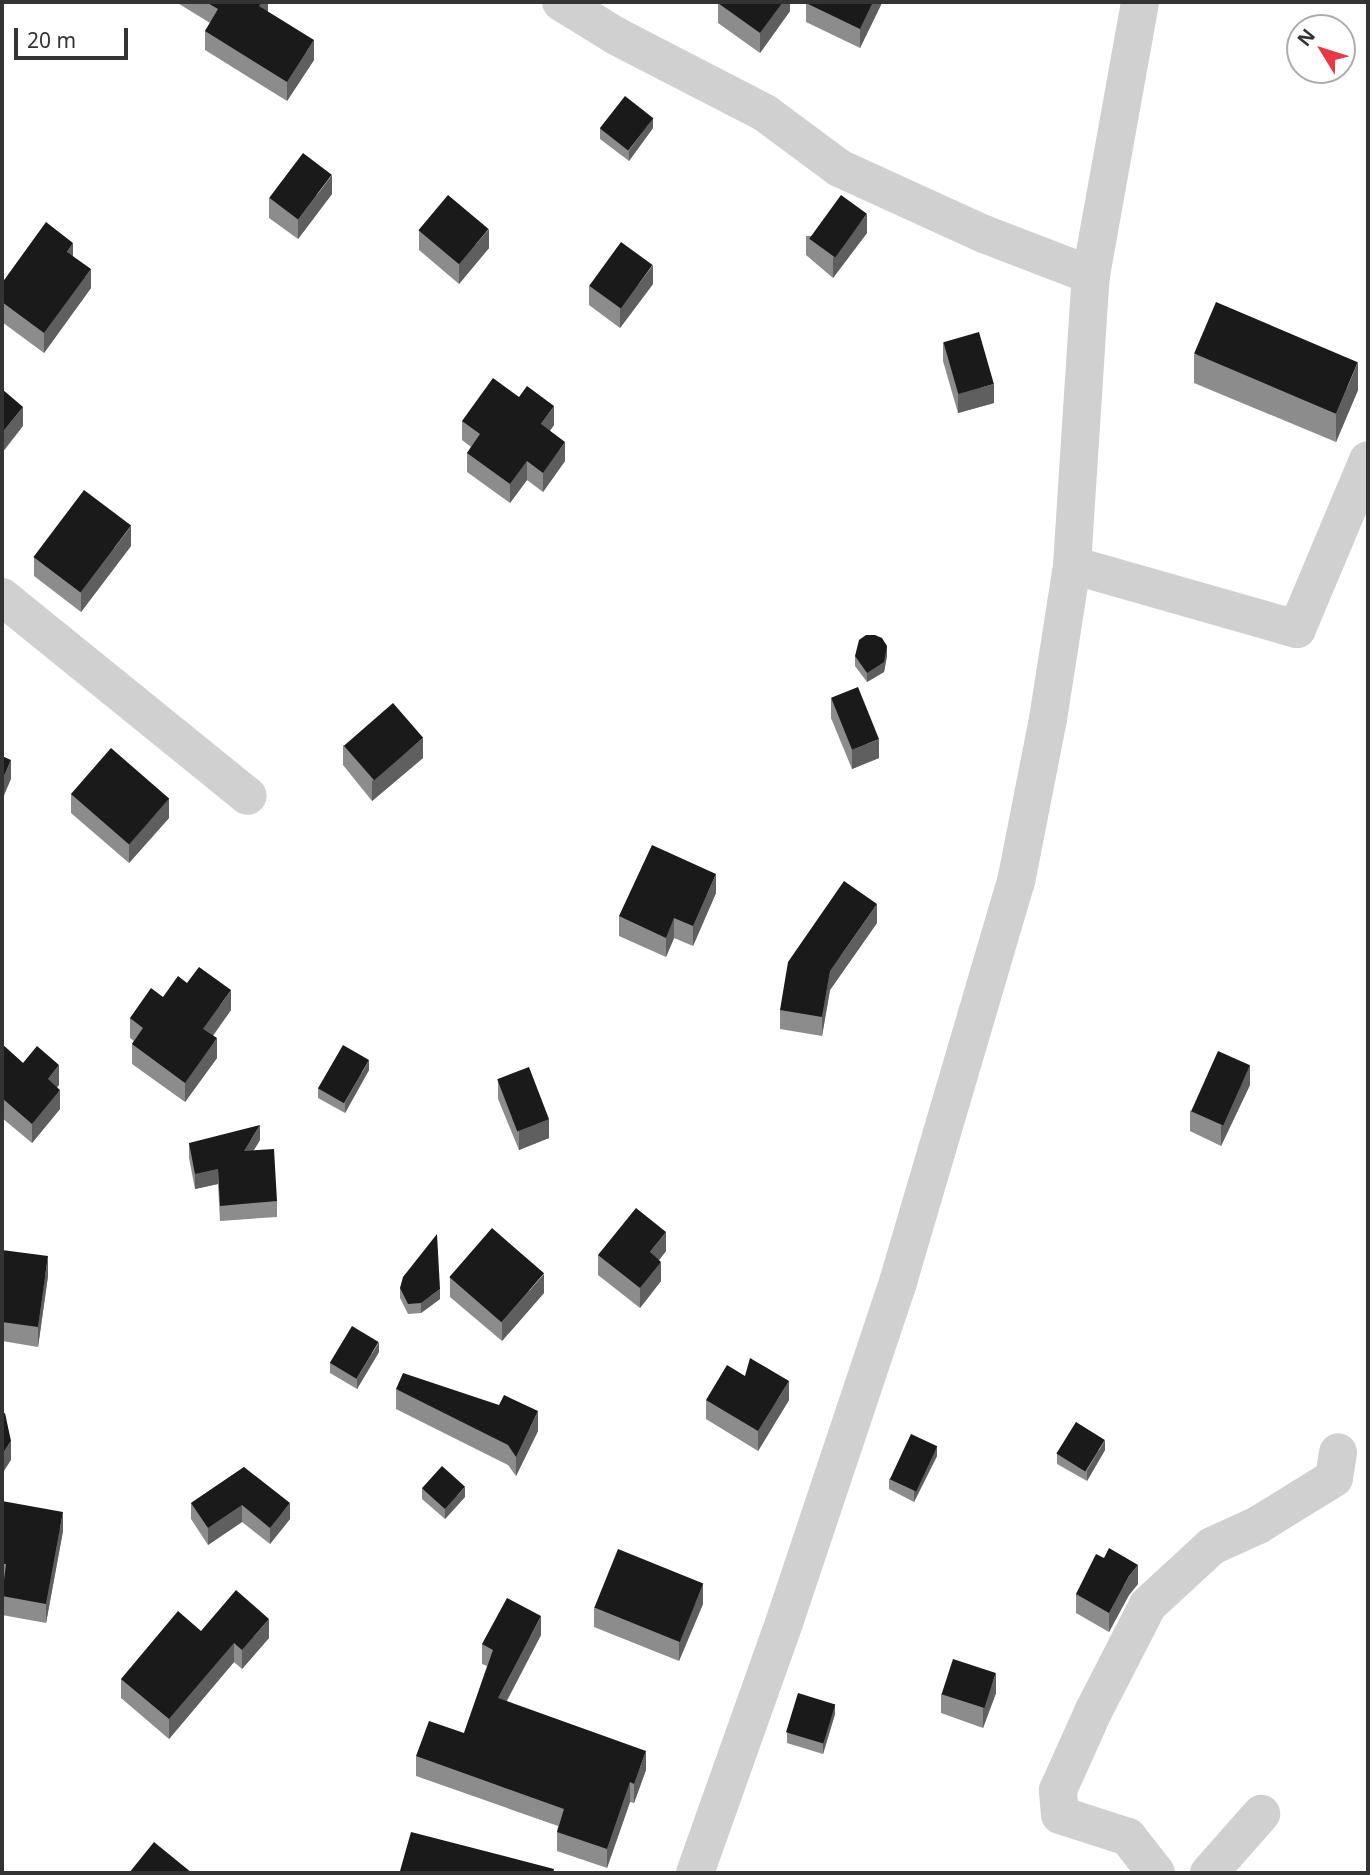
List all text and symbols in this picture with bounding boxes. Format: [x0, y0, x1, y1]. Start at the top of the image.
scale bar [18, 14, 131, 58]
north arrow [1286, 14, 1356, 84]
text: N [1291, 23, 1321, 51]
text: 20 m [27, 26, 76, 54]

